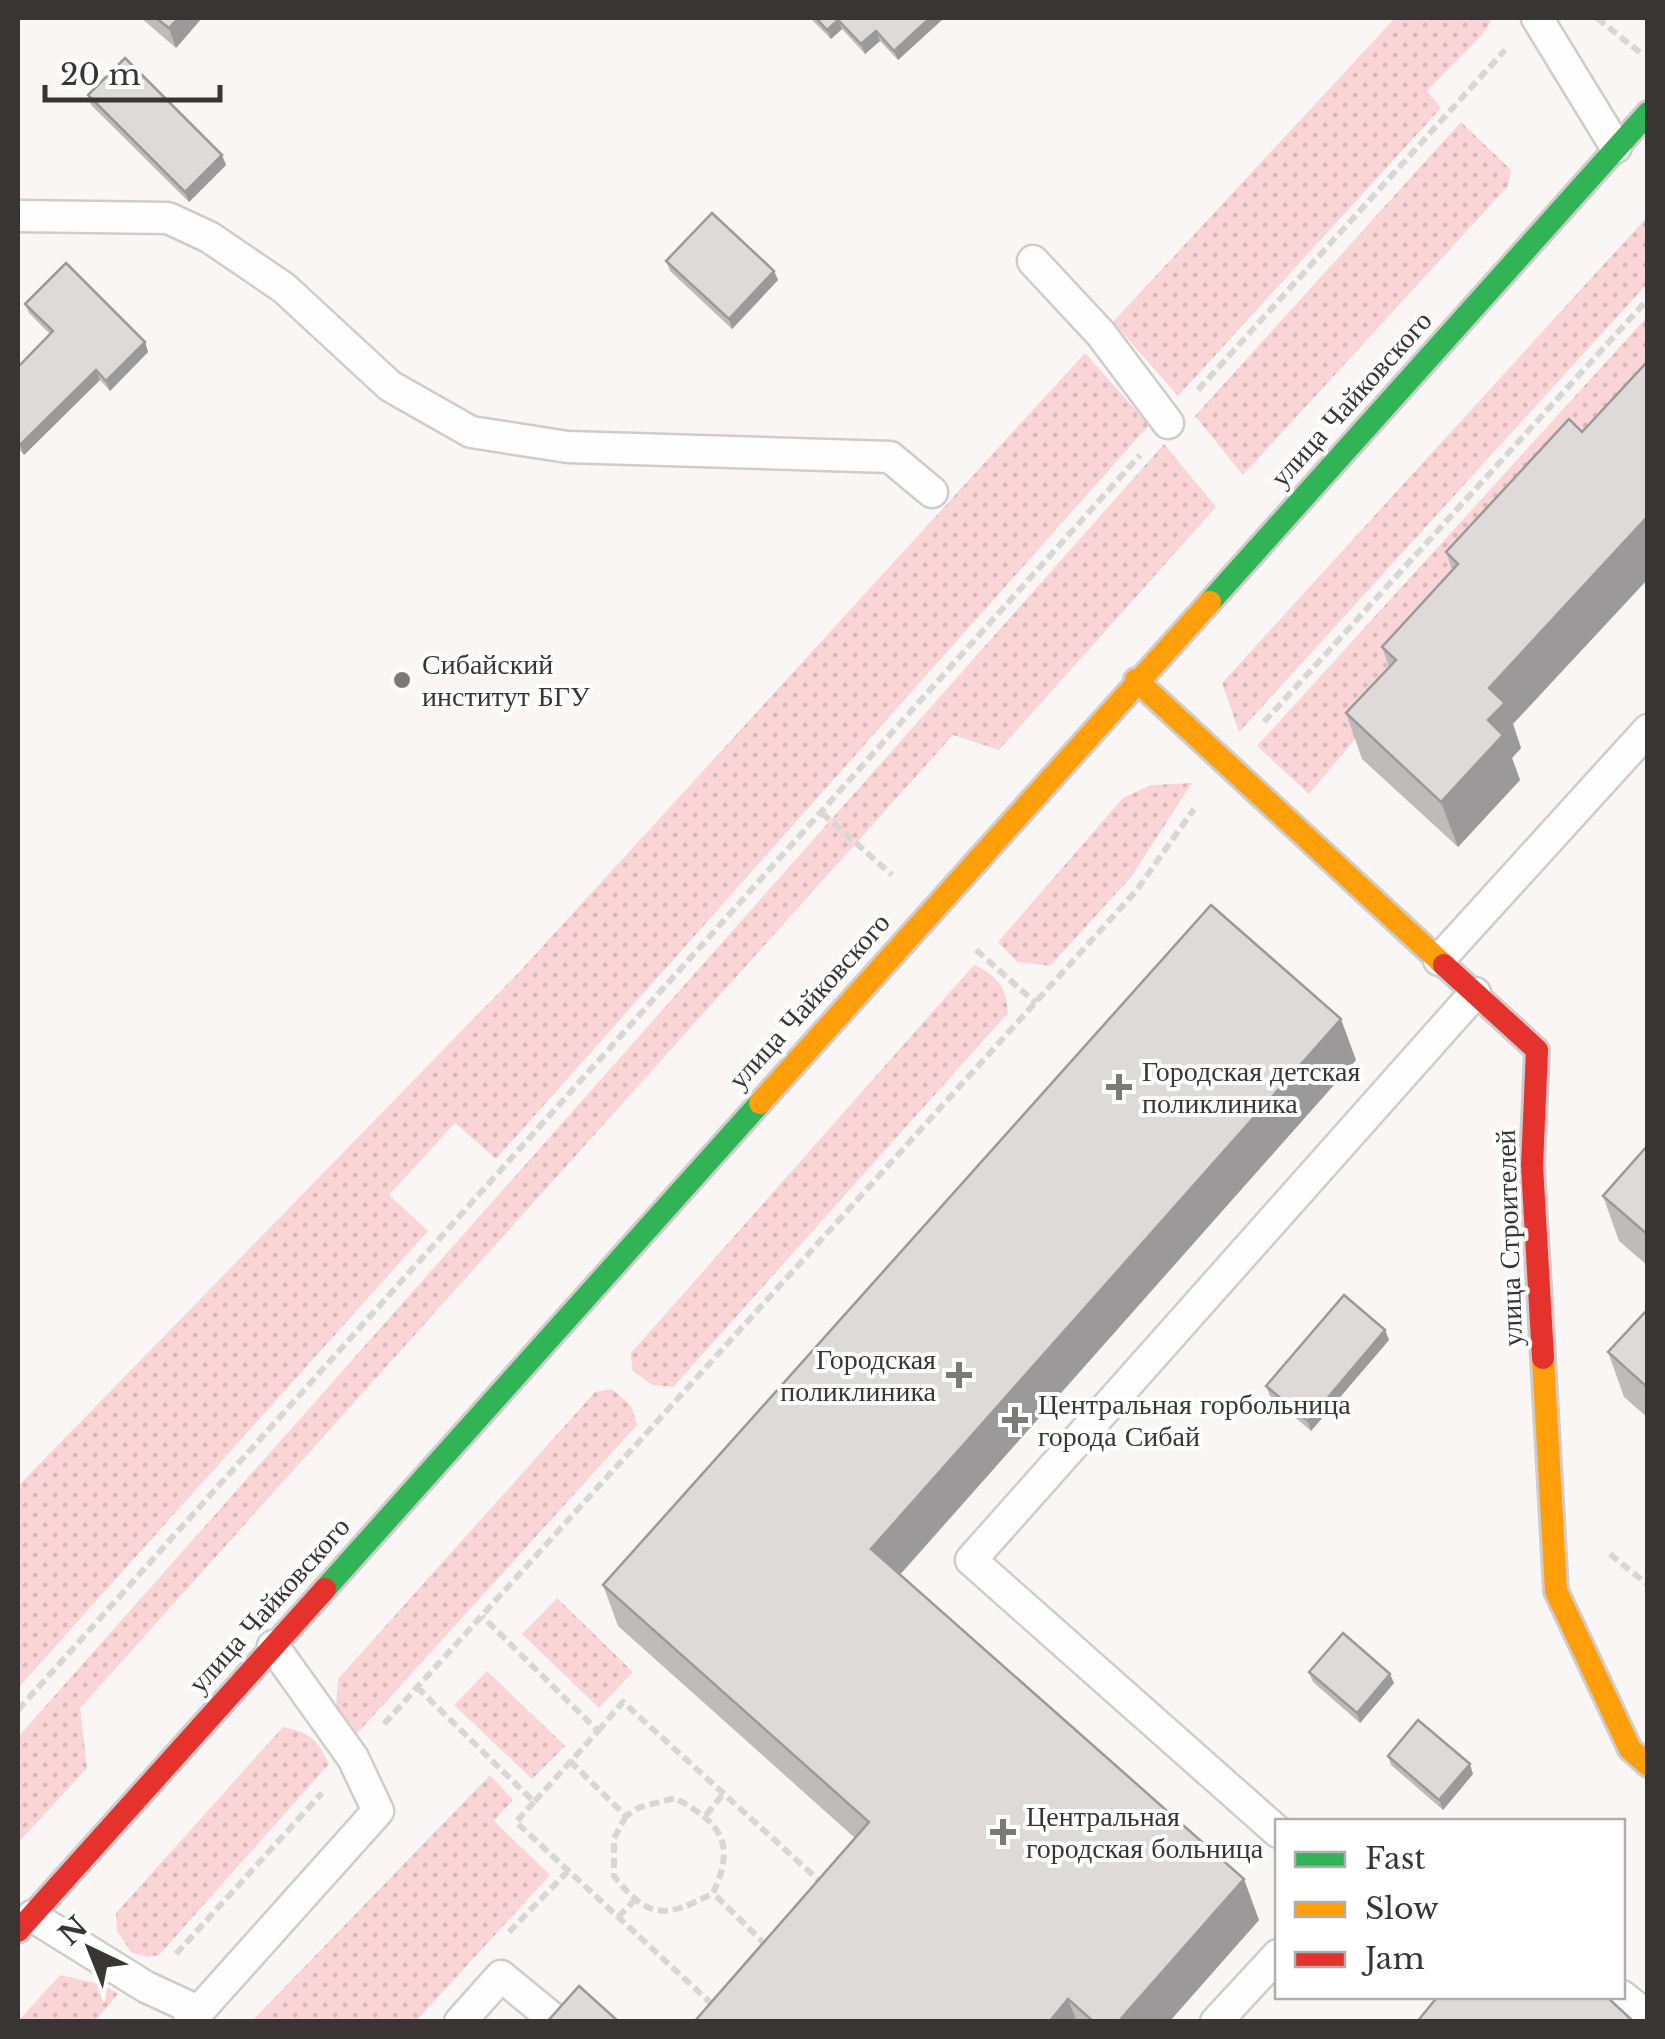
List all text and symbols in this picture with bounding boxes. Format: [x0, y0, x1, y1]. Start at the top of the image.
scale bar [45, 40, 220, 102]
text: 20 m [60, 56, 141, 93]
street label: улица Чайковского [1263, 304, 1439, 494]
place label: Сибайский институт БГУ [422, 647, 590, 714]
marker: Сибайский институт БГУ [391, 669, 413, 691]
street label: улица Чайковского [721, 906, 897, 1096]
place label: Городская детская поликлиника [1142, 1054, 1360, 1121]
marker: Городская детская поликлиника [1106, 1074, 1132, 1100]
street label: улица Строителей [1488, 1129, 1530, 1347]
place label: Городская поликлиника [780, 1342, 937, 1409]
marker: Городская поликлиника [946, 1362, 972, 1388]
place label: Центральная горбольница города Сибай [1038, 1387, 1351, 1454]
marker: Центральная горбольница города Сибай [1002, 1407, 1028, 1433]
street label: улица Чайковского [181, 1510, 357, 1700]
place label: Центральная городская больница [1026, 1799, 1264, 1866]
marker: Центральная городская больница [990, 1819, 1016, 1845]
legend [1275, 1819, 1625, 1999]
text: Fast [1365, 1840, 1426, 1877]
text: Slow [1365, 1890, 1439, 1927]
north arrow [40, 1899, 140, 1999]
text: N [52, 1909, 95, 1953]
text: Jam [1361, 1940, 1425, 1977]

